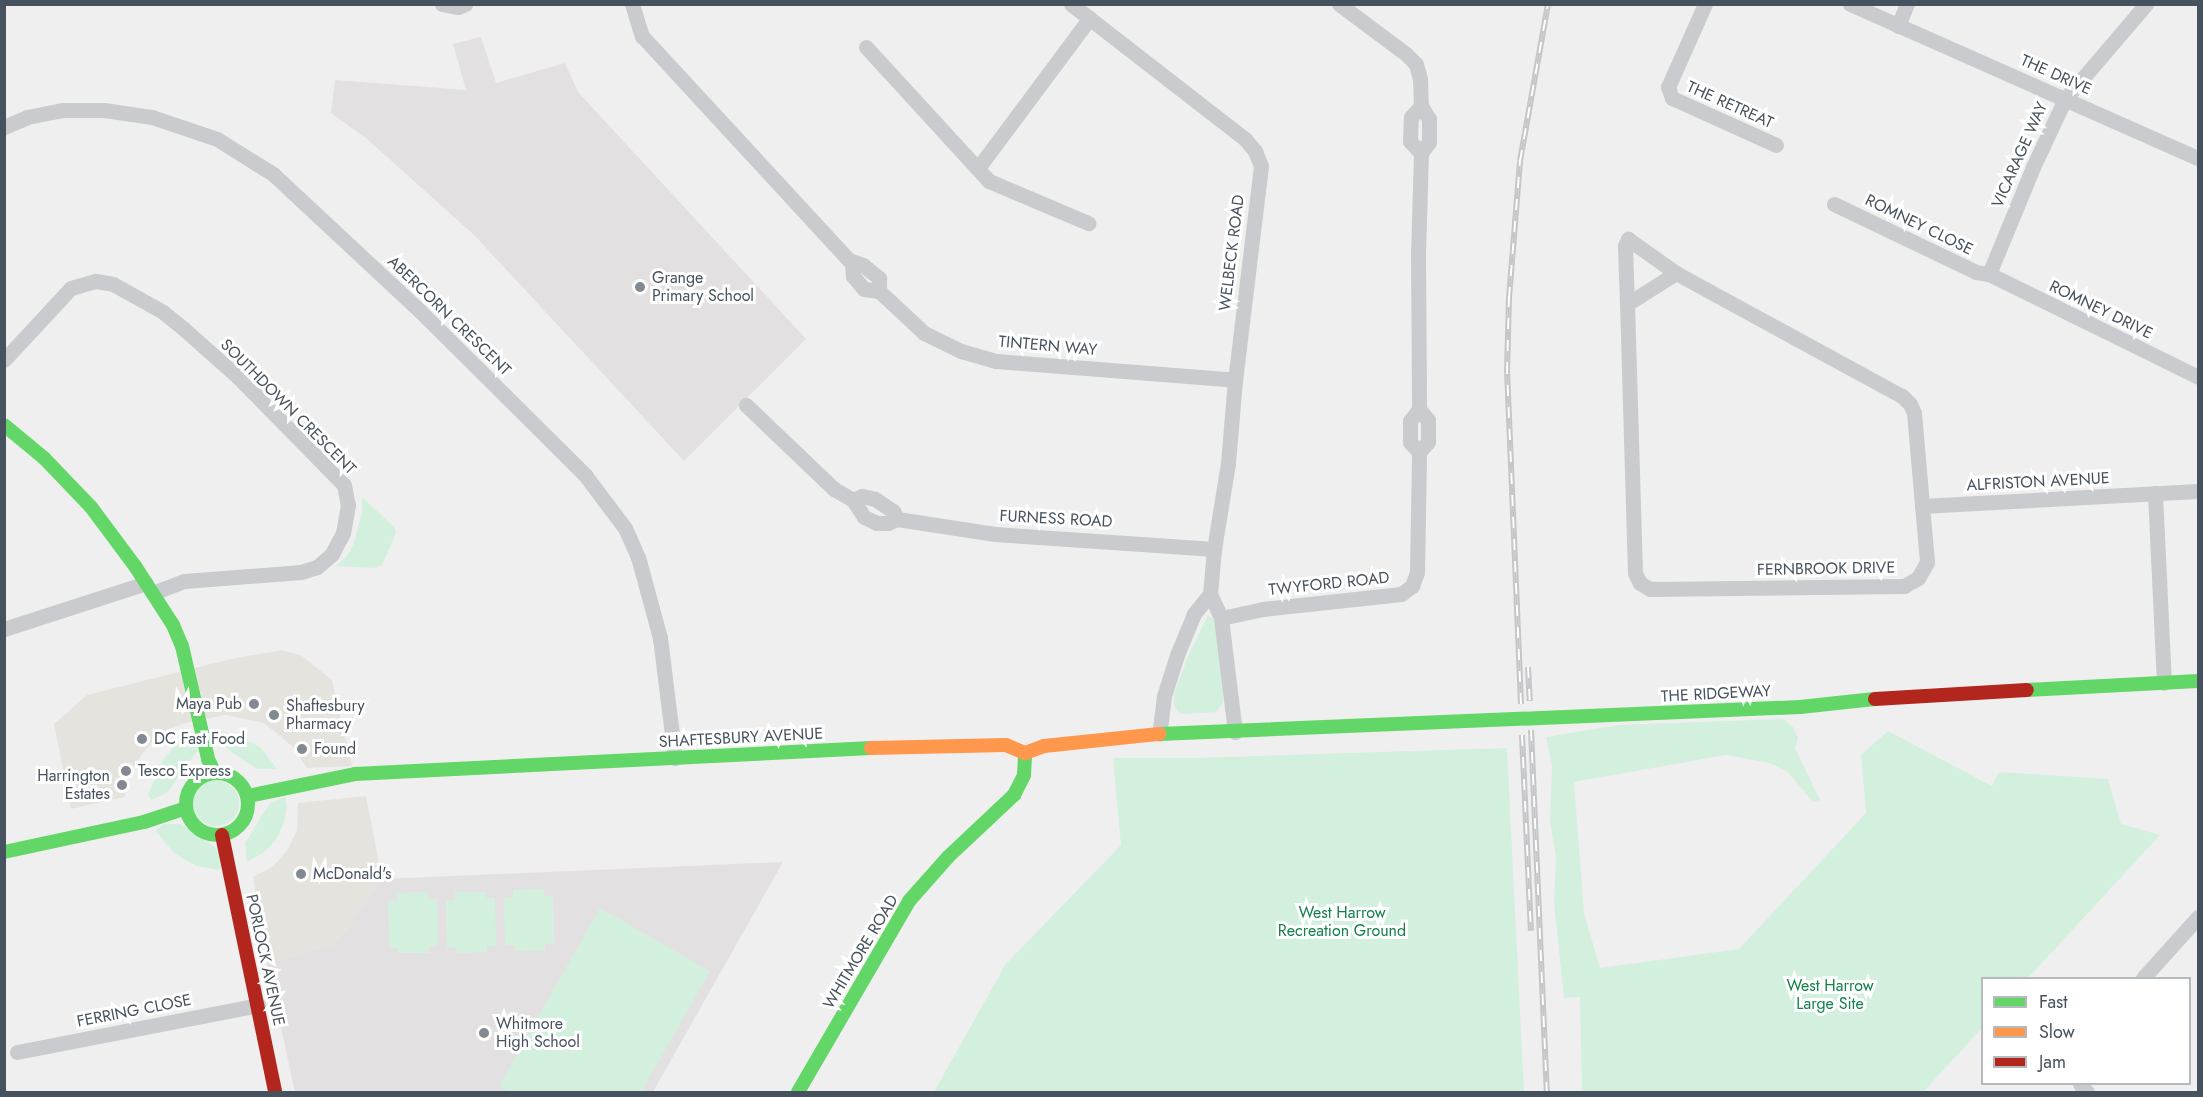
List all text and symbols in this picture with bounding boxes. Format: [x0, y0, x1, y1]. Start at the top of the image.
street label: THE DRIVE [2018, 51, 2094, 99]
street label: THE RETREAT [1684, 77, 1776, 133]
street label: VICARAGE WAY [1988, 99, 2052, 211]
street label: ROMNEY CLOSE [1862, 191, 1976, 259]
street label: WELBECK ROAD [1215, 194, 1249, 312]
street label: ABERCORN CRESCENT [383, 252, 515, 380]
place label: Grange Primary School [652, 268, 754, 306]
street label: ROMNEY DRIVE [2046, 277, 2156, 343]
marker: Grange Primary School [633, 280, 647, 294]
street label: TINTERN WAY [998, 332, 1098, 360]
street label: SOUTHDOWN CRESCENT [216, 335, 360, 479]
street label: ALFRISTON AVENUE [1966, 469, 2110, 495]
street label: FURNESS ROAD [999, 506, 1113, 532]
street label: FERNBROOK DRIVE [1757, 558, 1895, 580]
street label: TWYFORD ROAD [1268, 568, 1390, 600]
street label: THE RIDGEWAY [1661, 682, 1771, 706]
place label: Maya Pub [176, 694, 242, 714]
place label: Shaftesbury Pharmacy [286, 696, 364, 734]
marker: Maya Pub [247, 697, 261, 711]
marker: Shaftesbury Pharmacy [267, 708, 281, 722]
street label: SHAFTESBURY AVENUE [658, 724, 824, 752]
place label: DC Fast Food [154, 729, 245, 749]
marker: DC Fast Food [135, 732, 149, 746]
place label: Found [314, 739, 356, 759]
marker: Found [295, 742, 309, 756]
place label: Tesco Express [138, 761, 231, 781]
marker: Tesco Express [119, 764, 133, 778]
place label: Harrington Estates [37, 766, 110, 804]
marker: Harrington Estates [115, 778, 129, 792]
place label: McDonald's [313, 864, 392, 884]
marker: McDonald's [294, 867, 308, 881]
street label: PORLOCK AVENUE [242, 892, 288, 1028]
street label: WHITMORE ROAD [819, 892, 903, 1012]
park label: West Harrow Recreation Ground [1278, 903, 1406, 941]
park label: West Harrow Large Site [1786, 976, 1874, 1014]
legend [1981, 977, 2191, 1085]
text: Fast [2039, 989, 2068, 1015]
street label: FERRING CLOSE [75, 990, 193, 1032]
place label: Whitmore High School [496, 1014, 580, 1052]
text: Slow [2039, 1019, 2075, 1045]
marker: Whitmore High School [477, 1026, 491, 1040]
text: Jam [2039, 1049, 2066, 1075]

